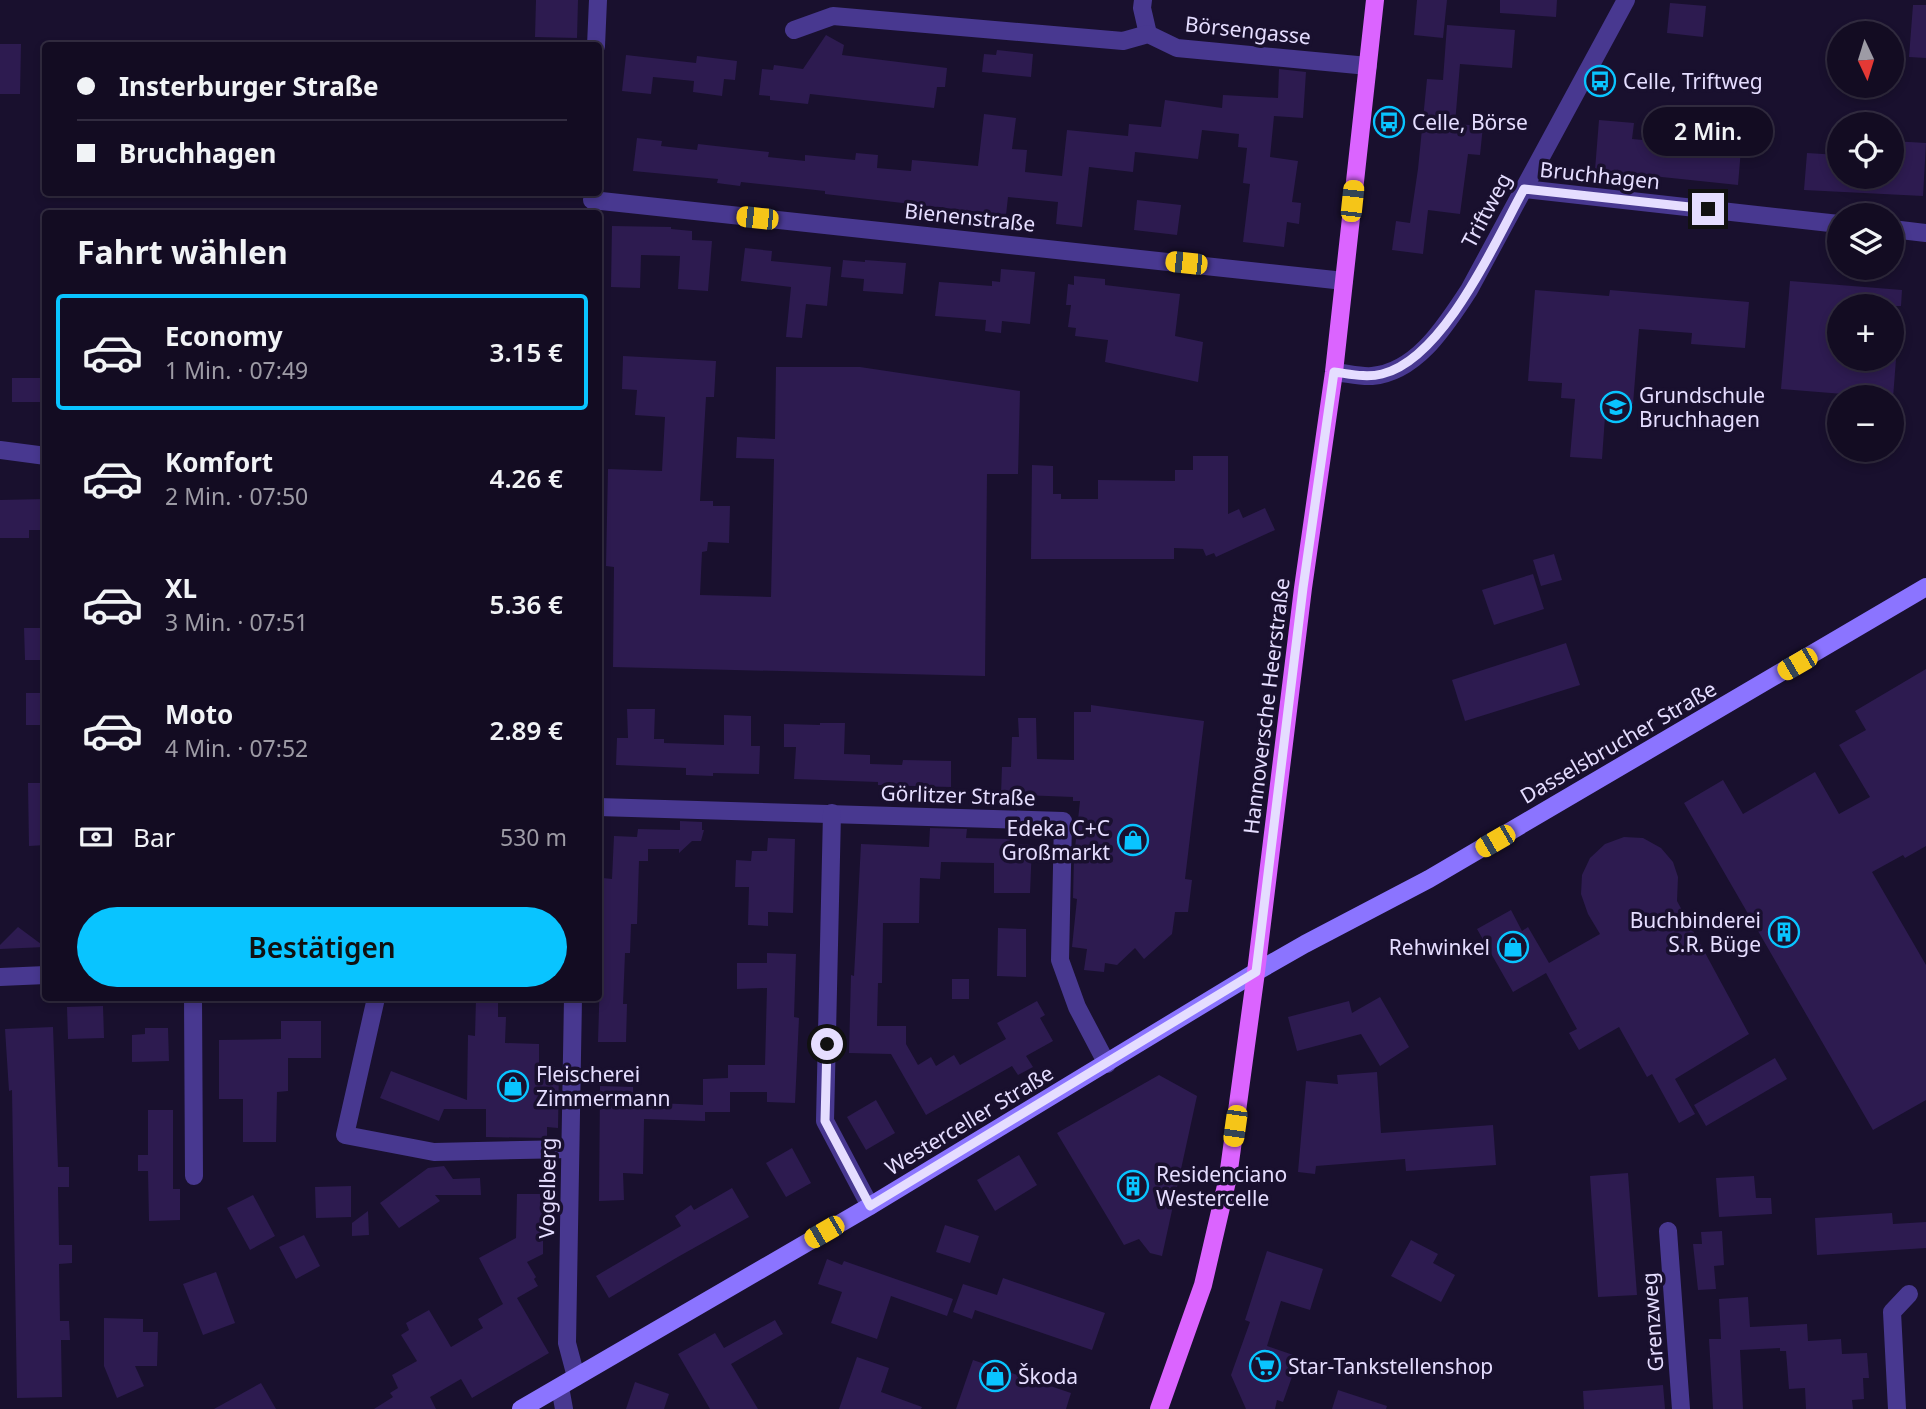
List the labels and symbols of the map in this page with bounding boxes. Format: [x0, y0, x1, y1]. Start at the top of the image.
street label: Börsengasse [1184, 9, 1312, 51]
north arrow [1827, 21, 1904, 98]
bus stop icon: Celle, Triftweg [1583, 64, 1617, 98]
place label: Celle, Triftweg [1623, 67, 1763, 95]
bus stop icon: Celle, Börse [1372, 105, 1406, 139]
place label: Celle, Börse [1412, 108, 1528, 136]
callout: 2 Min. [1643, 108, 1773, 156]
street label: Bruchhagen [1538, 155, 1662, 195]
street label: Triftweg [1455, 168, 1517, 252]
car [1340, 179, 1365, 223]
route end [1692, 193, 1724, 225]
street label: Bienenstraße [903, 196, 1037, 238]
car [736, 205, 779, 231]
car [1165, 250, 1208, 276]
place label: Grundschule Bruchhagen [1639, 381, 1765, 433]
school or university icon: Grundschule Bruchhagen [1599, 390, 1633, 424]
street label: Hannoversche Heerstraße [1236, 576, 1296, 836]
car [1774, 644, 1821, 684]
street label: Dasselsbrucher Straße [1515, 674, 1721, 810]
street label: Görlitzer Straße [880, 778, 1036, 812]
place label: Edeka C+C Großmarkt [1002, 814, 1110, 866]
car [1472, 821, 1519, 861]
shop icon: Edeka C+C Großmarkt [1116, 823, 1150, 857]
place label: Buchbinderei S.R. Büge [1630, 906, 1761, 958]
building icon: Buchbinderei S.R. Büge [1767, 915, 1801, 949]
shop icon: Rehwinkel [1496, 930, 1530, 964]
place label: Rehwinkel [1389, 933, 1490, 961]
route start [811, 1028, 843, 1060]
street label: Westerceller Straße [880, 1059, 1058, 1181]
place label: Fleischerei Zimmermann [536, 1060, 671, 1112]
shop icon: Fleischerei Zimmermann [496, 1069, 530, 1103]
car [1222, 1104, 1249, 1148]
street label: Vogelberg [532, 1137, 562, 1239]
place label: Residenciano Westercelle [1156, 1160, 1287, 1212]
building icon: Residenciano Westercelle [1116, 1169, 1150, 1203]
car [801, 1212, 848, 1252]
street label: Grenzweg [1635, 1271, 1669, 1373]
supermarket icon: Star-Tankstellenshop [1248, 1349, 1282, 1383]
place label: Star-Tankstellenshop [1288, 1352, 1493, 1380]
shop icon: Škoda [978, 1359, 1012, 1393]
place label: Škoda [1018, 1362, 1078, 1390]

